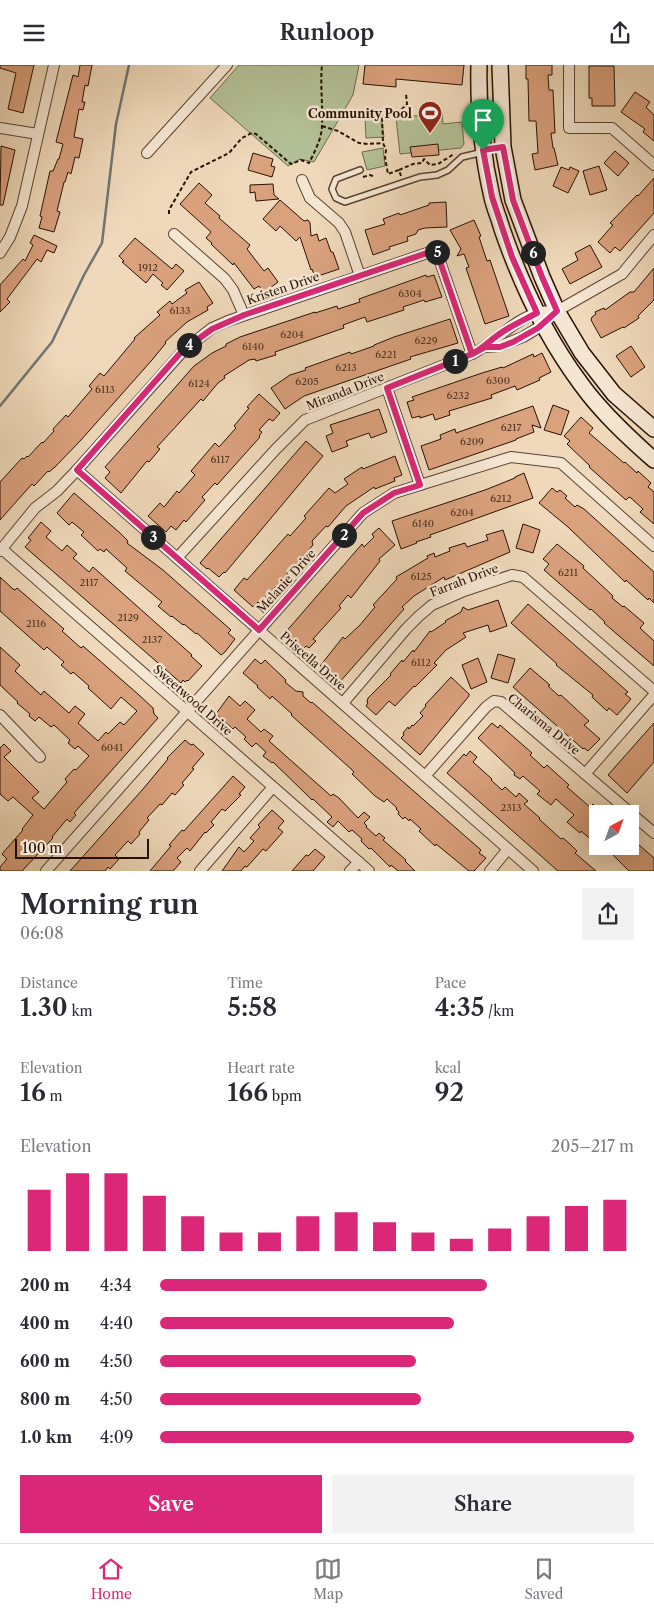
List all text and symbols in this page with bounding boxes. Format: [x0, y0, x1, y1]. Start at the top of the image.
icon: menu [20, 19, 48, 47]
text: Runloop [280, 19, 374, 46]
icon: share [606, 19, 634, 47]
pin [462, 99, 504, 150]
sports icon: Community Pool [417, 100, 443, 134]
place label: Community Pool [308, 106, 412, 121]
icon: arrive [469, 106, 497, 134]
pin: 5 [424, 239, 450, 265]
pin: 6 [520, 241, 546, 265]
text: 5 [434, 243, 441, 261]
text: 6 [529, 244, 538, 262]
house number: 1912 [138, 261, 158, 274]
street label: Kristen Drive [245, 268, 322, 307]
house number: 6304 [398, 287, 422, 300]
house number: 6133 [169, 304, 191, 317]
house number: 6204 [280, 328, 304, 341]
pin: 4 [176, 333, 202, 357]
house number: 6229 [414, 334, 438, 347]
text: 4 [185, 336, 194, 354]
house number: 6140 [242, 340, 264, 353]
house number: 6221 [375, 348, 398, 361]
pin: 1 [442, 349, 468, 373]
text: 1 [452, 352, 459, 370]
house number: 6213 [335, 361, 357, 374]
street label: Miranda Drive [304, 368, 386, 413]
house number: 6300 [486, 374, 510, 387]
house number: 6205 [295, 375, 319, 388]
house number: 6124 [188, 377, 210, 390]
house number: 6113 [95, 383, 115, 396]
house number: 6232 [447, 389, 470, 402]
house number: 6217 [501, 421, 521, 434]
house number: 6209 [460, 435, 484, 448]
house number: 6117 [210, 453, 230, 466]
house number: 6212 [490, 492, 512, 505]
house number: 6204 [450, 506, 474, 519]
house number: 6140 [412, 517, 434, 530]
pin: 2 [332, 523, 356, 547]
pin: 3 [140, 525, 166, 549]
text: 2 [340, 526, 349, 544]
text: 3 [150, 528, 157, 546]
street label: Melanie Drive [253, 546, 319, 616]
street label: Farrah Drive [428, 560, 501, 600]
house number: 6211 [558, 566, 579, 579]
house number: 6125 [410, 570, 432, 583]
house number: 2117 [79, 576, 99, 589]
house number: 2129 [117, 611, 139, 624]
house number: 2116 [26, 617, 46, 630]
street label: Priscella Drive [277, 628, 349, 694]
house number: 2137 [142, 633, 162, 646]
house number: 6112 [411, 656, 431, 669]
street label: Sweetwood Drive [150, 661, 236, 739]
street label: Charisma Drive [505, 690, 583, 758]
house number: 6041 [101, 741, 124, 754]
house number: 2313 [501, 801, 521, 814]
north arrow [589, 805, 639, 855]
map controls [589, 805, 639, 855]
scale bar [15, 836, 149, 859]
text: 100 m [22, 839, 62, 857]
text: Morning run [20, 887, 199, 921]
button: share [582, 888, 634, 940]
text: 06:08 [20, 923, 64, 943]
text: Distance [20, 974, 78, 992]
text: Time [227, 974, 263, 992]
text: Pace [435, 974, 466, 992]
text: 1.30 [20, 992, 68, 1023]
text: 5:58 [227, 992, 277, 1023]
text: 4:35 [435, 992, 484, 1023]
text: km [68, 1002, 93, 1020]
text: /km [484, 1002, 514, 1020]
text: Elevation [20, 1059, 83, 1077]
text: Heart rate [227, 1059, 295, 1077]
text: kcal [435, 1059, 461, 1077]
text: 16 [20, 1077, 46, 1108]
text: 166 [227, 1077, 268, 1108]
text: 92 [435, 1077, 464, 1108]
text: m [46, 1087, 63, 1105]
text: bpm [268, 1087, 302, 1105]
text: Elevation [20, 1136, 91, 1156]
text: 205–217 m [551, 1136, 634, 1156]
text: 200 m [20, 1275, 70, 1295]
text: 4:34 [100, 1275, 132, 1295]
text: 400 m [20, 1313, 70, 1333]
text: 4:40 [100, 1313, 133, 1333]
text: 600 m [20, 1351, 70, 1371]
text: 4:50 [100, 1351, 133, 1371]
text: 800 m [20, 1389, 70, 1409]
text: 4:50 [100, 1389, 133, 1409]
text: 1.0 km [20, 1427, 72, 1447]
text: 4:09 [100, 1427, 133, 1447]
button: Save [20, 1475, 322, 1533]
button: Share [332, 1475, 634, 1533]
tab: Home [91, 1555, 132, 1603]
tab: Map [313, 1555, 343, 1603]
tab: Saved [524, 1555, 563, 1603]

